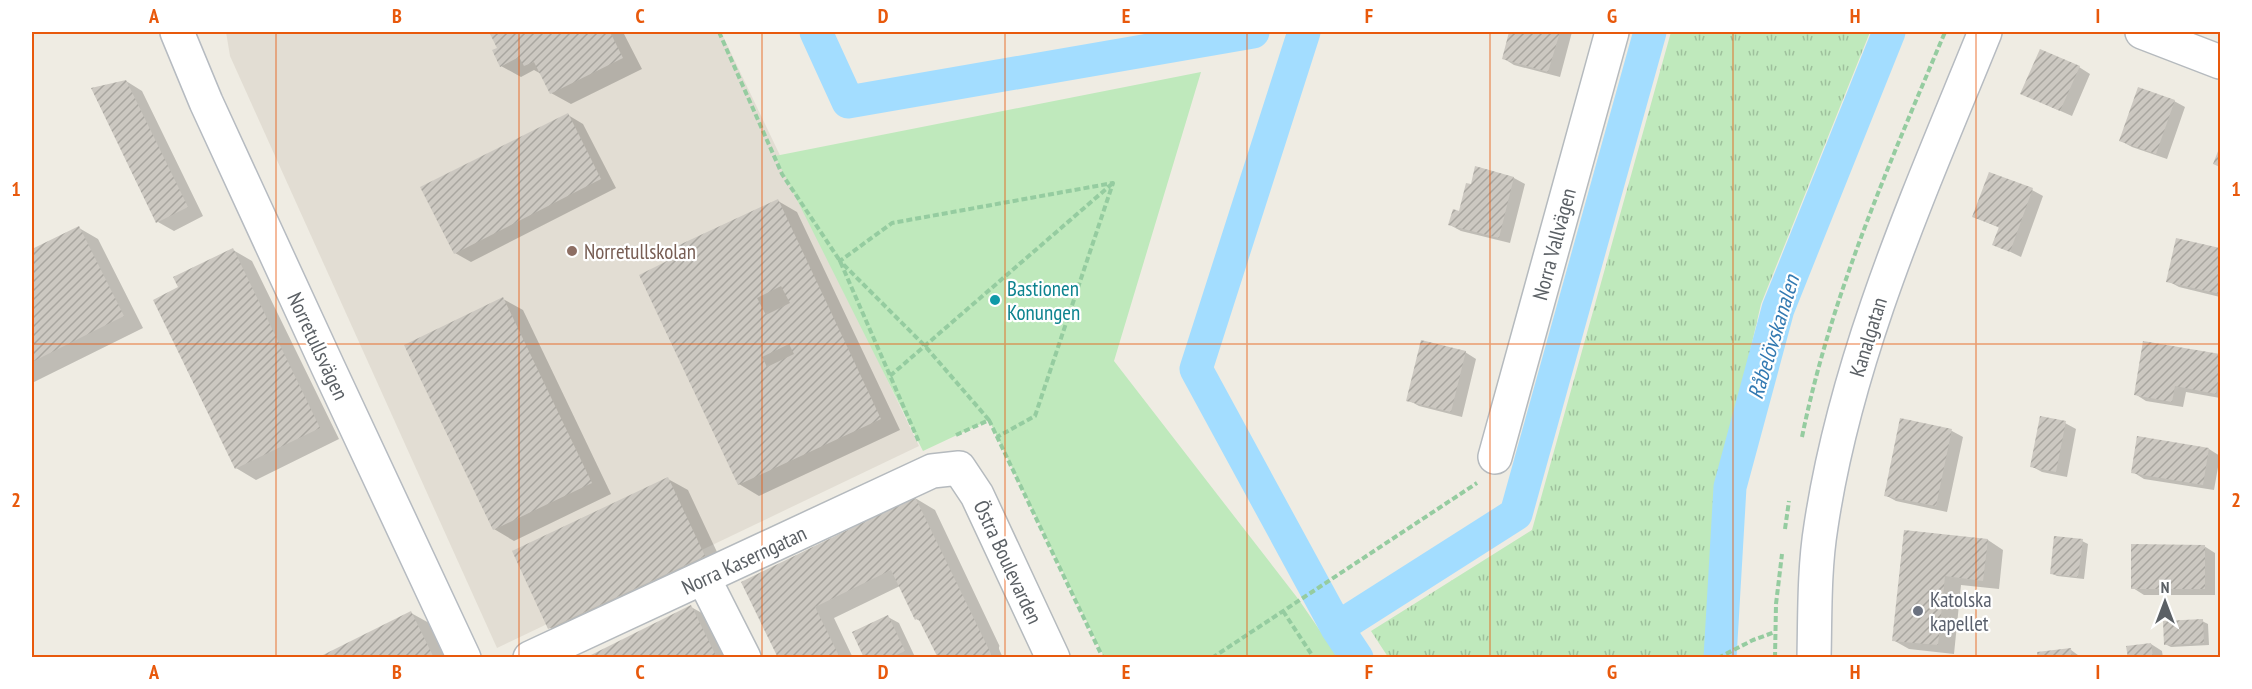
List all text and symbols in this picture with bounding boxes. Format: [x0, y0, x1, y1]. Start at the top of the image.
text: A [148, 3, 160, 29]
text: B [392, 3, 402, 29]
text: C [635, 3, 645, 29]
text: D [878, 3, 889, 29]
text: E [1122, 3, 1130, 29]
text: F [1365, 3, 1373, 29]
text: G [1607, 3, 1617, 29]
text: H [1850, 3, 1860, 29]
text: I [2096, 3, 2100, 29]
text: 1 [11, 176, 21, 202]
text: 1 [2231, 176, 2241, 202]
street label: Norra Vallvägen [1526, 185, 1582, 303]
place label: Norretullskolan [584, 238, 696, 265]
marker: Norretullskolan [565, 244, 579, 258]
water label: Råbelövskanalen [1741, 270, 1805, 402]
place label: Bastionen Konungen [1007, 275, 1080, 326]
street label: Norretullsvägen [281, 288, 355, 404]
marker: Bastionen Konungen [988, 293, 1002, 307]
street label: Kanalgatan [1843, 294, 1893, 380]
text: 2 [11, 487, 21, 513]
text: 2 [2231, 487, 2241, 513]
street label: Östra Boulevarden [968, 496, 1048, 628]
street label: Norra Kaserngatan [677, 519, 811, 601]
north arrow [2135, 572, 2195, 632]
text: N [2161, 577, 2169, 597]
place label: Katolska kapellet [1930, 586, 1992, 637]
marker: Katolska kapellet [1911, 604, 1925, 618]
text: A [148, 659, 160, 685]
text: B [392, 659, 402, 685]
text: C [635, 659, 645, 685]
text: D [878, 659, 889, 685]
text: E [1122, 659, 1130, 685]
text: F [1365, 659, 1373, 685]
text: G [1607, 659, 1617, 685]
text: H [1850, 659, 1860, 685]
text: I [2096, 659, 2100, 685]

